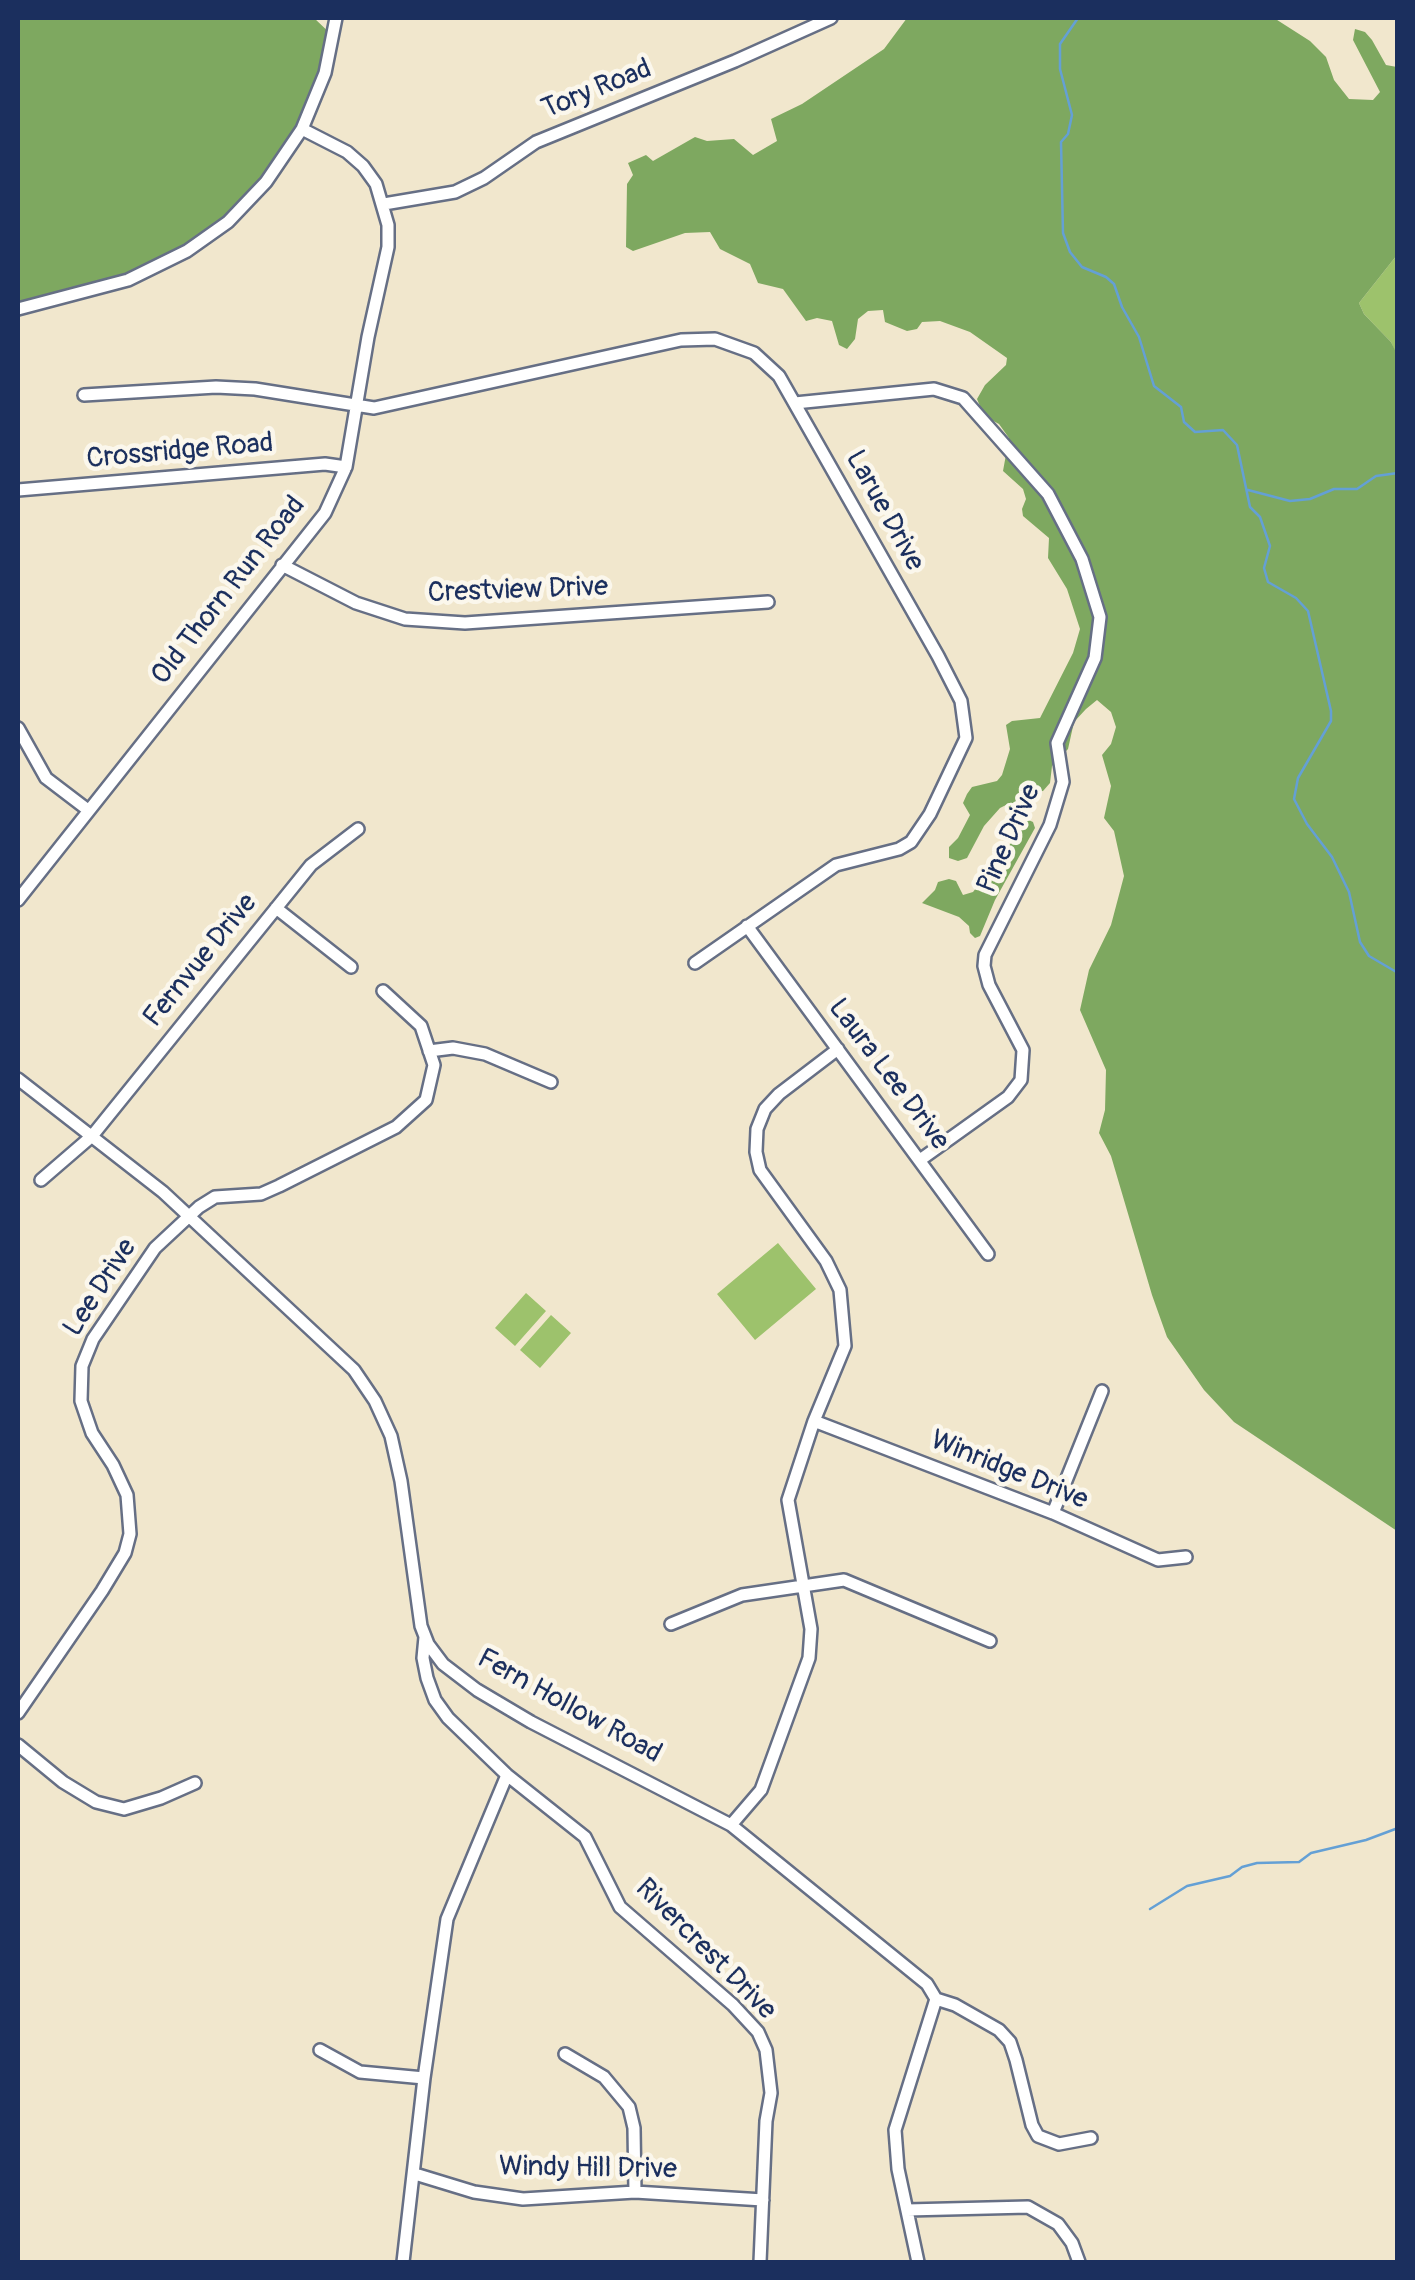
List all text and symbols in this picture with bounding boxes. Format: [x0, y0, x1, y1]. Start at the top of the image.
street label: Tory Road [537, 53, 657, 127]
street label: Crossridge Road [85, 427, 275, 477]
street label: Larue Drive [837, 445, 931, 577]
street label: Old Thorn Run Road [145, 490, 313, 692]
street label: Crestview Drive [427, 571, 609, 611]
street label: Pine Drive [971, 779, 1049, 899]
street label: Fernvue Drive [137, 887, 265, 1035]
street label: Laura Lee Drive [820, 993, 956, 1157]
street label: Lee Drive [57, 1233, 145, 1343]
street label: Winridge Drive [925, 1424, 1093, 1518]
street label: Fern Hollow Road [471, 1642, 667, 1772]
street label: Rivercrest Drive [628, 1873, 782, 2027]
street label: Windy Hill Drive [499, 2151, 677, 2187]

